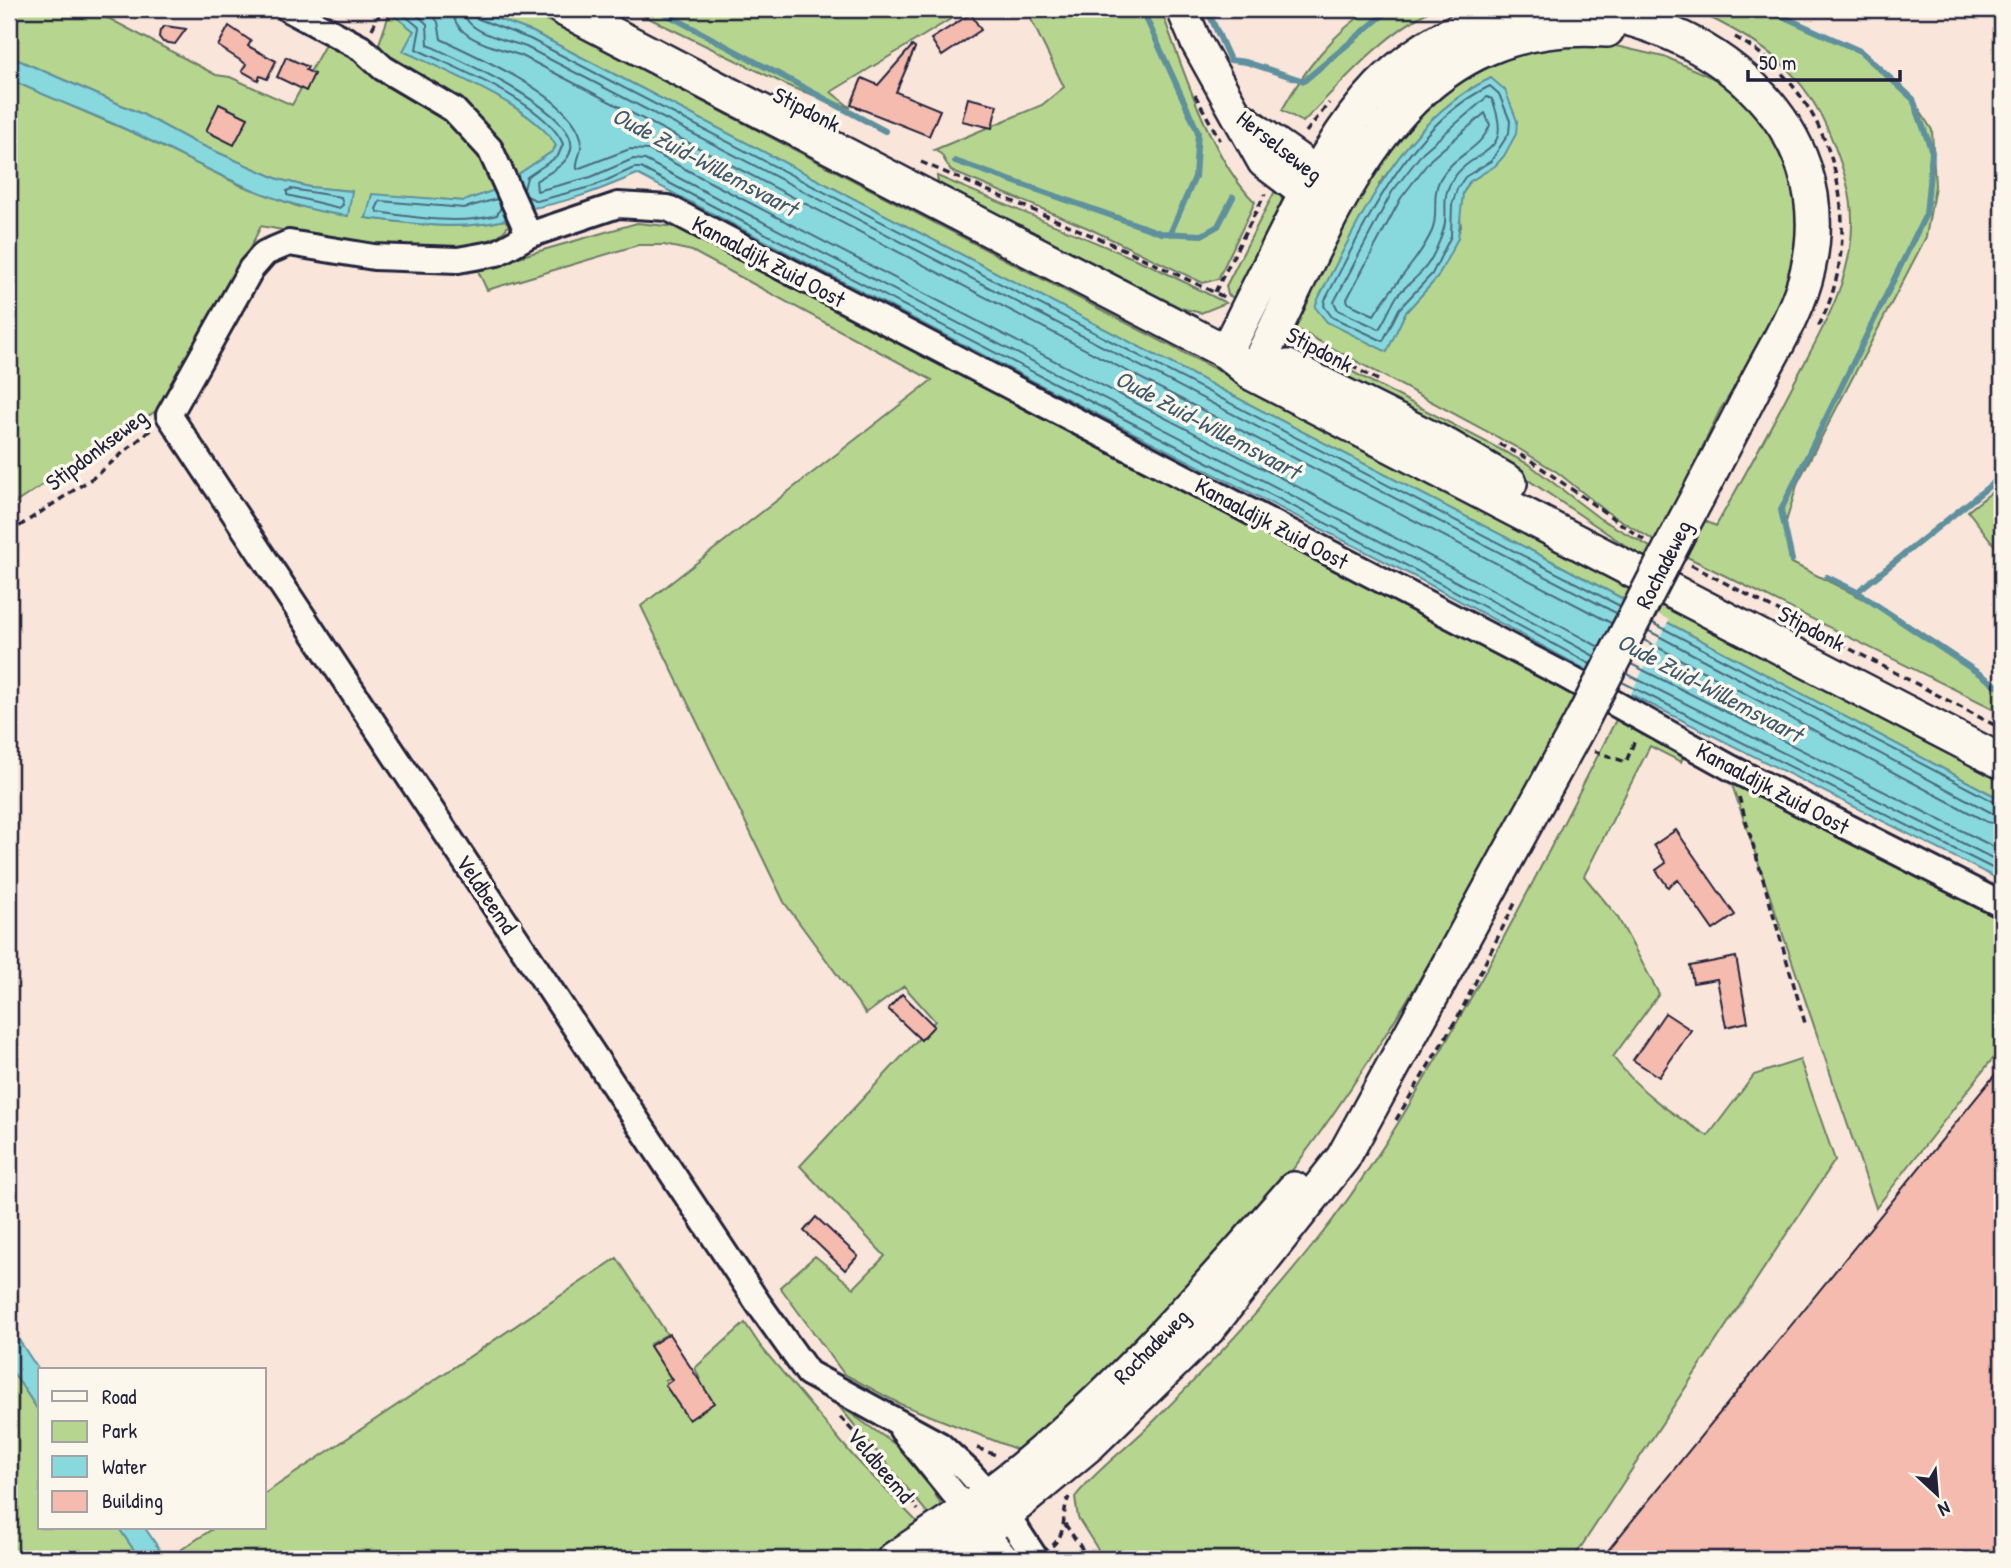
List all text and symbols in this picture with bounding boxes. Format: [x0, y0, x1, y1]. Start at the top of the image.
scale bar [1748, 38, 1901, 82]
text: 50 m [1759, 48, 1796, 77]
street label: Stipdonk [768, 79, 846, 139]
water label: Oude Zuid-Willemsvaart [607, 99, 806, 225]
street label: Herselseweg [1231, 103, 1329, 189]
street label: Kanaaldijk Zuid Oost [687, 208, 852, 315]
street label: Stipdonk [1281, 318, 1359, 380]
water label: Oude Zuid-Willemsvaart [1110, 362, 1309, 488]
street label: Stipdonkseweg [39, 401, 153, 497]
street label: Kanaaldijk Zuid Oost [1190, 470, 1355, 577]
street label: Rochadeweg [1628, 514, 1698, 614]
street label: Stipdonk [1773, 597, 1851, 659]
water label: Oude Zuid-Willemsvaart [1612, 625, 1811, 751]
street label: Kanaaldijk Zuid Oost [1691, 735, 1856, 842]
street label: Veldbeemd [449, 848, 525, 940]
street label: Rochadeweg [1106, 1301, 1196, 1391]
legend [38, 1368, 266, 1530]
text: Road [102, 1382, 136, 1411]
text: Park [102, 1416, 137, 1445]
street label: Veldbeemd [840, 1421, 922, 1509]
text: Water [102, 1452, 147, 1481]
north arrow [1902, 1460, 1972, 1530]
text: Building [102, 1486, 163, 1515]
text: N [1934, 1495, 1955, 1523]

